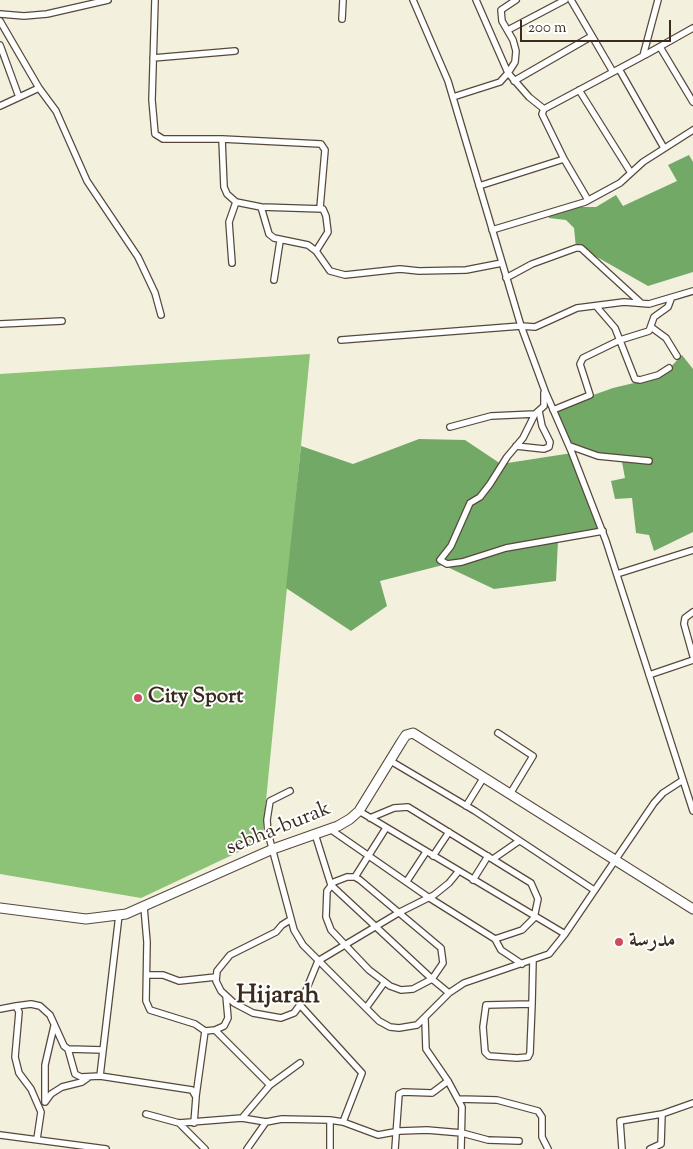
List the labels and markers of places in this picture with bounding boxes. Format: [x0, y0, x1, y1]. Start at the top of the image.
place label: City Sport [148, 685, 243, 711]
marker: City Sport [132, 692, 144, 704]
place label: مدرسة [629, 929, 675, 955]
marker: مدرسة [613, 936, 625, 948]

